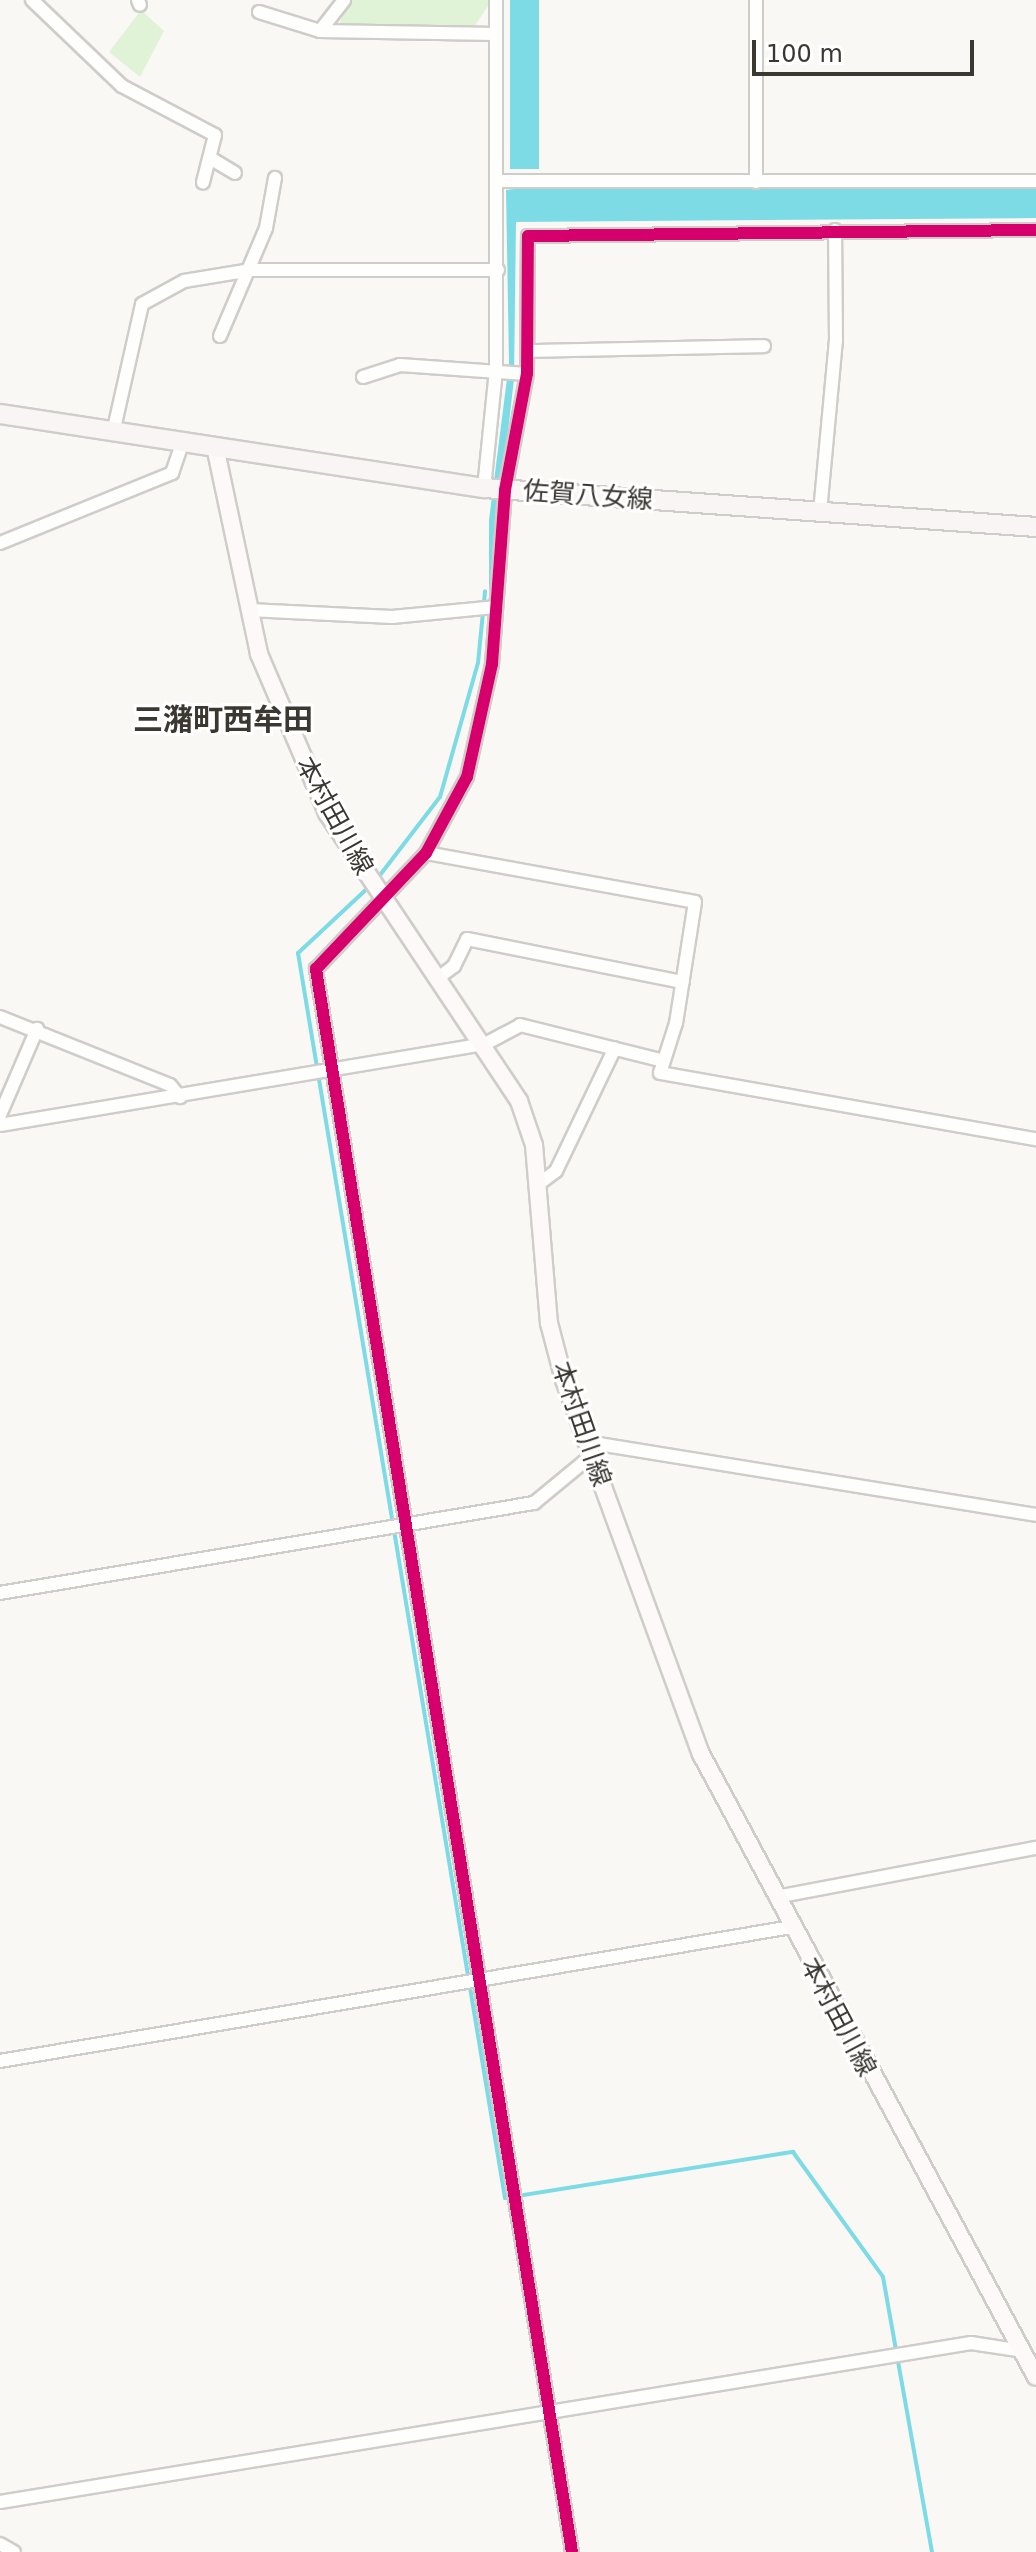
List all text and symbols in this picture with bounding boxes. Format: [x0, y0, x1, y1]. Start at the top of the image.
scale bar [756, 24, 978, 74]
text: 100 m [766, 40, 843, 68]
street label: 佐賀八女線 [522, 476, 654, 516]
district label: 三潴町西牟田 [133, 702, 313, 738]
street label: 本村田川線 [289, 752, 379, 880]
street label: 本村田川線 [545, 1357, 617, 1491]
street label: 本村田川線 [794, 1952, 882, 2082]

